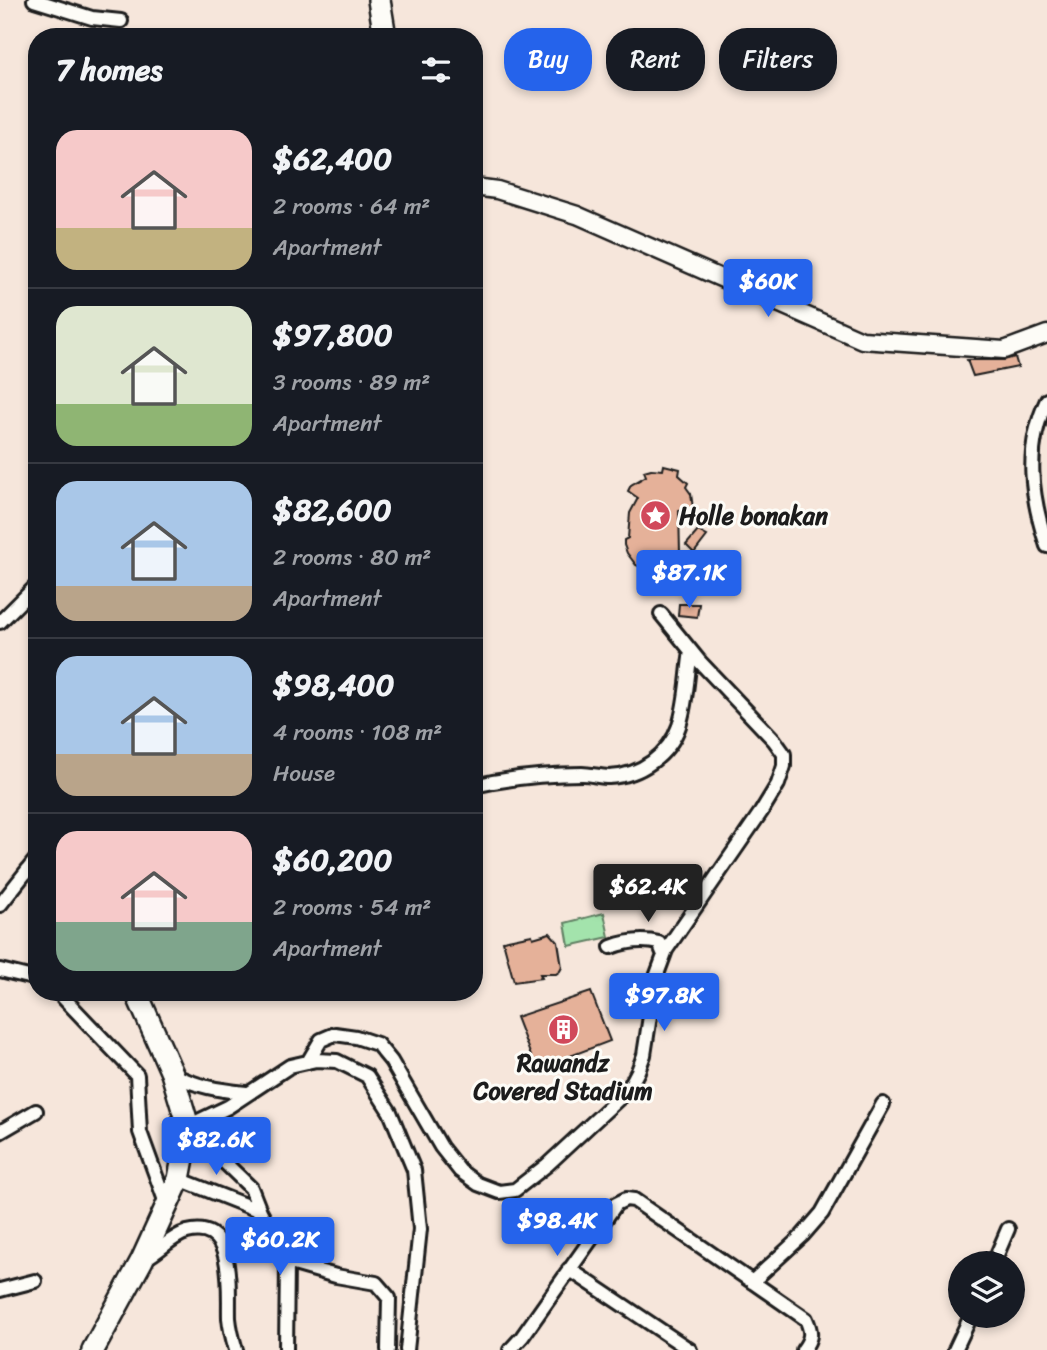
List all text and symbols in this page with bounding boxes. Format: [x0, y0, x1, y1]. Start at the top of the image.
chip: Buy [504, 28, 592, 91]
chip: Rent [606, 28, 705, 91]
chip: Filters [719, 28, 837, 91]
text: 7 homes [56, 43, 163, 97]
icon: filters [417, 51, 455, 89]
text: $62,400 [273, 132, 392, 186]
icon: home [112, 158, 196, 242]
text: 2 rooms · 64 m² [273, 186, 430, 227]
text: Apartment [273, 227, 382, 268]
pin: $60K [727, 260, 809, 319]
text: $60K [739, 261, 797, 302]
text: $97,800 [273, 308, 393, 362]
icon: home [112, 334, 196, 418]
text: 3 rooms · 89 m² [273, 362, 430, 403]
text: Apartment [273, 403, 382, 444]
text: $82,600 [273, 483, 392, 537]
place label: Holle bonakan [679, 495, 828, 537]
place icon: Holle bonakan [639, 499, 673, 533]
icon: home [112, 509, 196, 593]
text: 2 rooms · 80 m² [273, 537, 431, 578]
pin: $87.1K [632, 550, 746, 610]
text: $87.1K [652, 552, 726, 593]
text: Apartment [273, 578, 382, 619]
text: $98,400 [273, 658, 394, 712]
icon: home [112, 684, 196, 768]
text: 4 rooms · 108 m² [273, 712, 442, 753]
text: House [273, 753, 335, 794]
text: $60,200 [273, 833, 393, 887]
icon: home [112, 859, 196, 943]
pin: $62.4K [591, 864, 705, 924]
text: $62.4K [609, 866, 687, 907]
text: 2 rooms · 54 m² [273, 887, 431, 928]
text: Apartment [273, 928, 382, 969]
pin: $97.8K [607, 974, 721, 1033]
text: $97.8K [625, 975, 703, 1016]
building icon: Rawandz Covered Stadium [546, 1012, 580, 1046]
place label: Rawandz Covered Stadium [472, 1042, 653, 1112]
pin: $82.6K [159, 1118, 273, 1177]
text: $82.6K [178, 1119, 254, 1160]
pin: $98.4K [500, 1198, 614, 1258]
text: $98.4K [518, 1200, 596, 1241]
pin: $60.2K [223, 1218, 337, 1277]
text: $60.2K [241, 1219, 319, 1260]
map controls [948, 1251, 1025, 1328]
button: layers [948, 1251, 1025, 1328]

